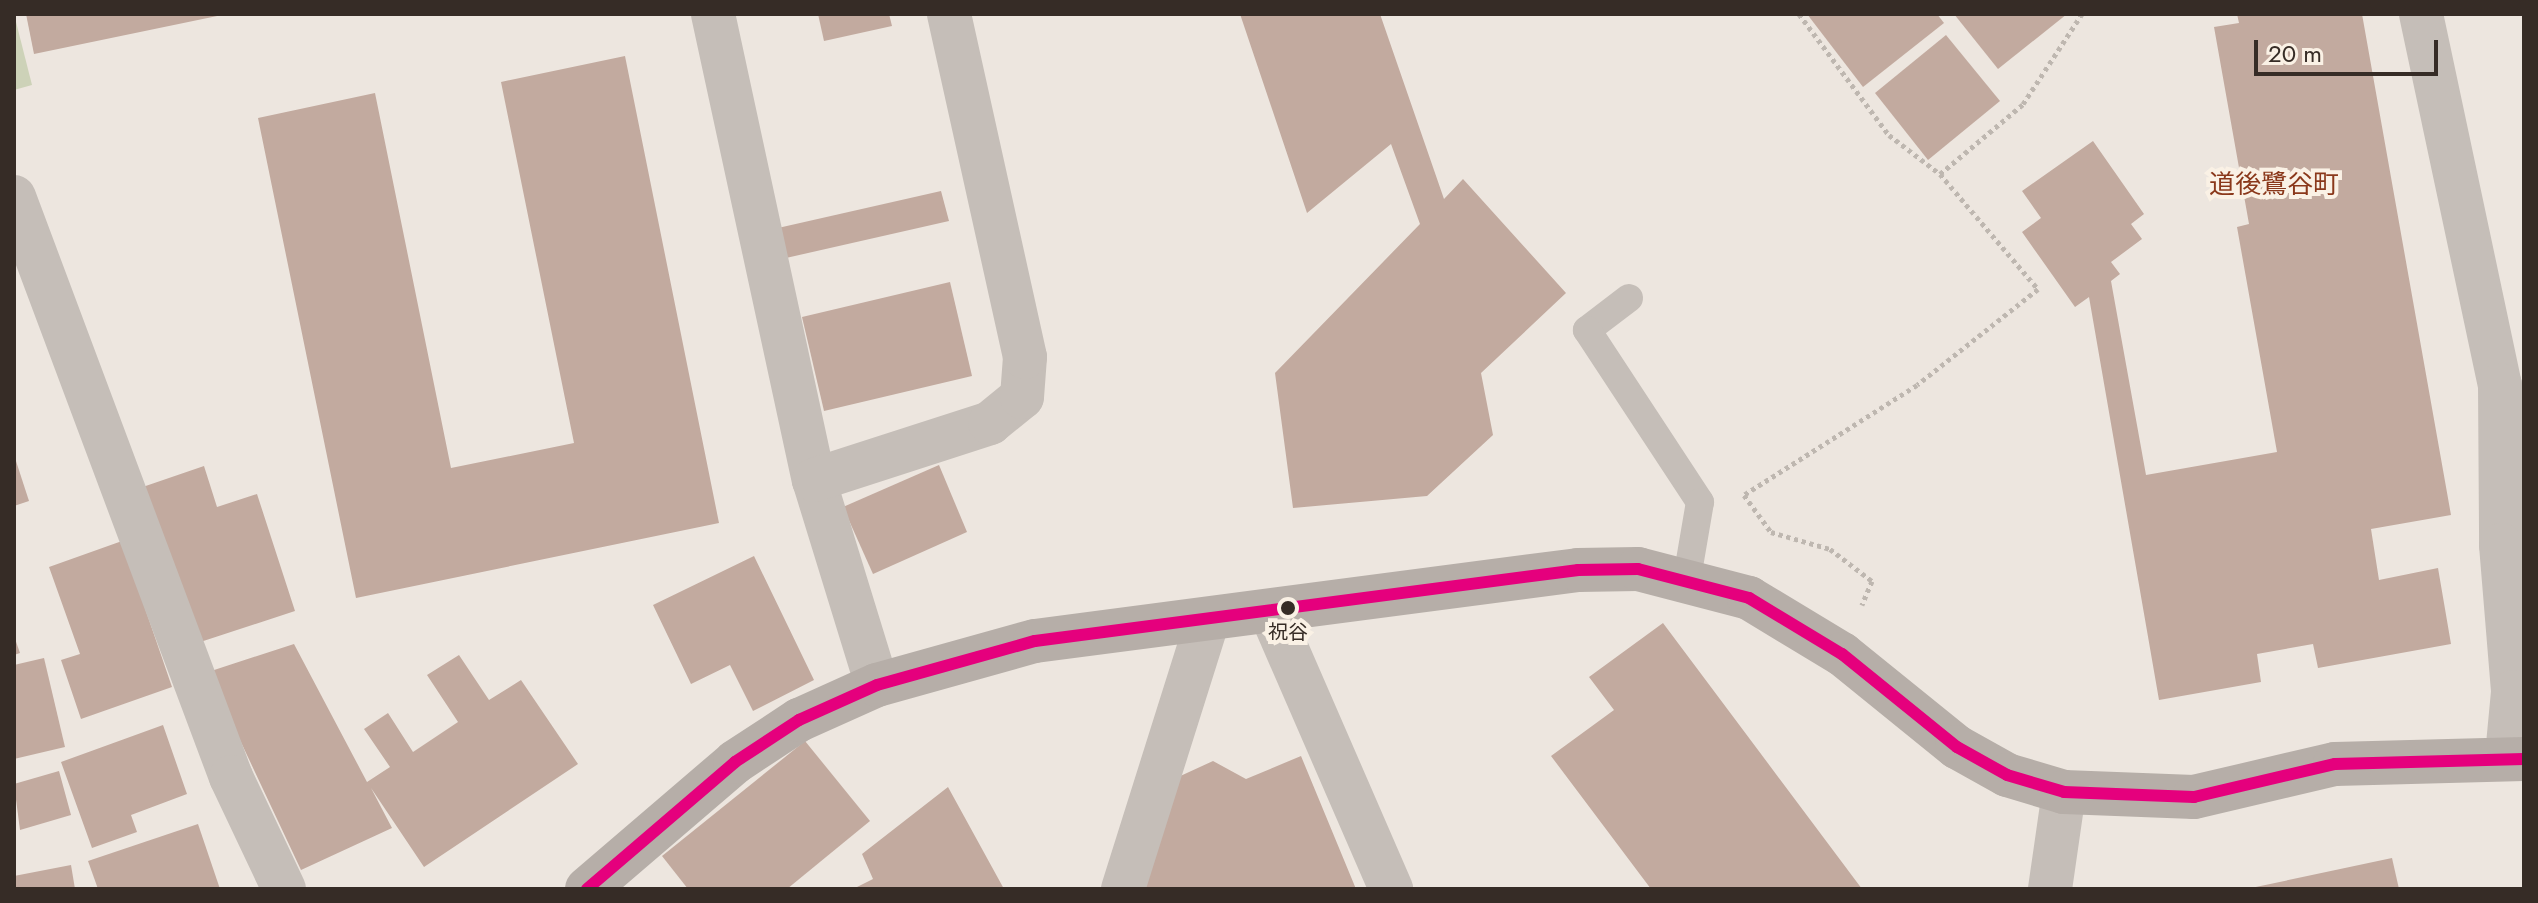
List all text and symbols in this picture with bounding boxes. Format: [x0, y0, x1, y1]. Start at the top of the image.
scale bar [2258, 24, 2442, 74]
text: 20 m [2268, 36, 2322, 71]
district label: 道後鷺谷町 [2209, 169, 2339, 201]
marker: 祝谷 [1280, 600, 1296, 616]
place label: 祝谷 [1268, 620, 1308, 644]

